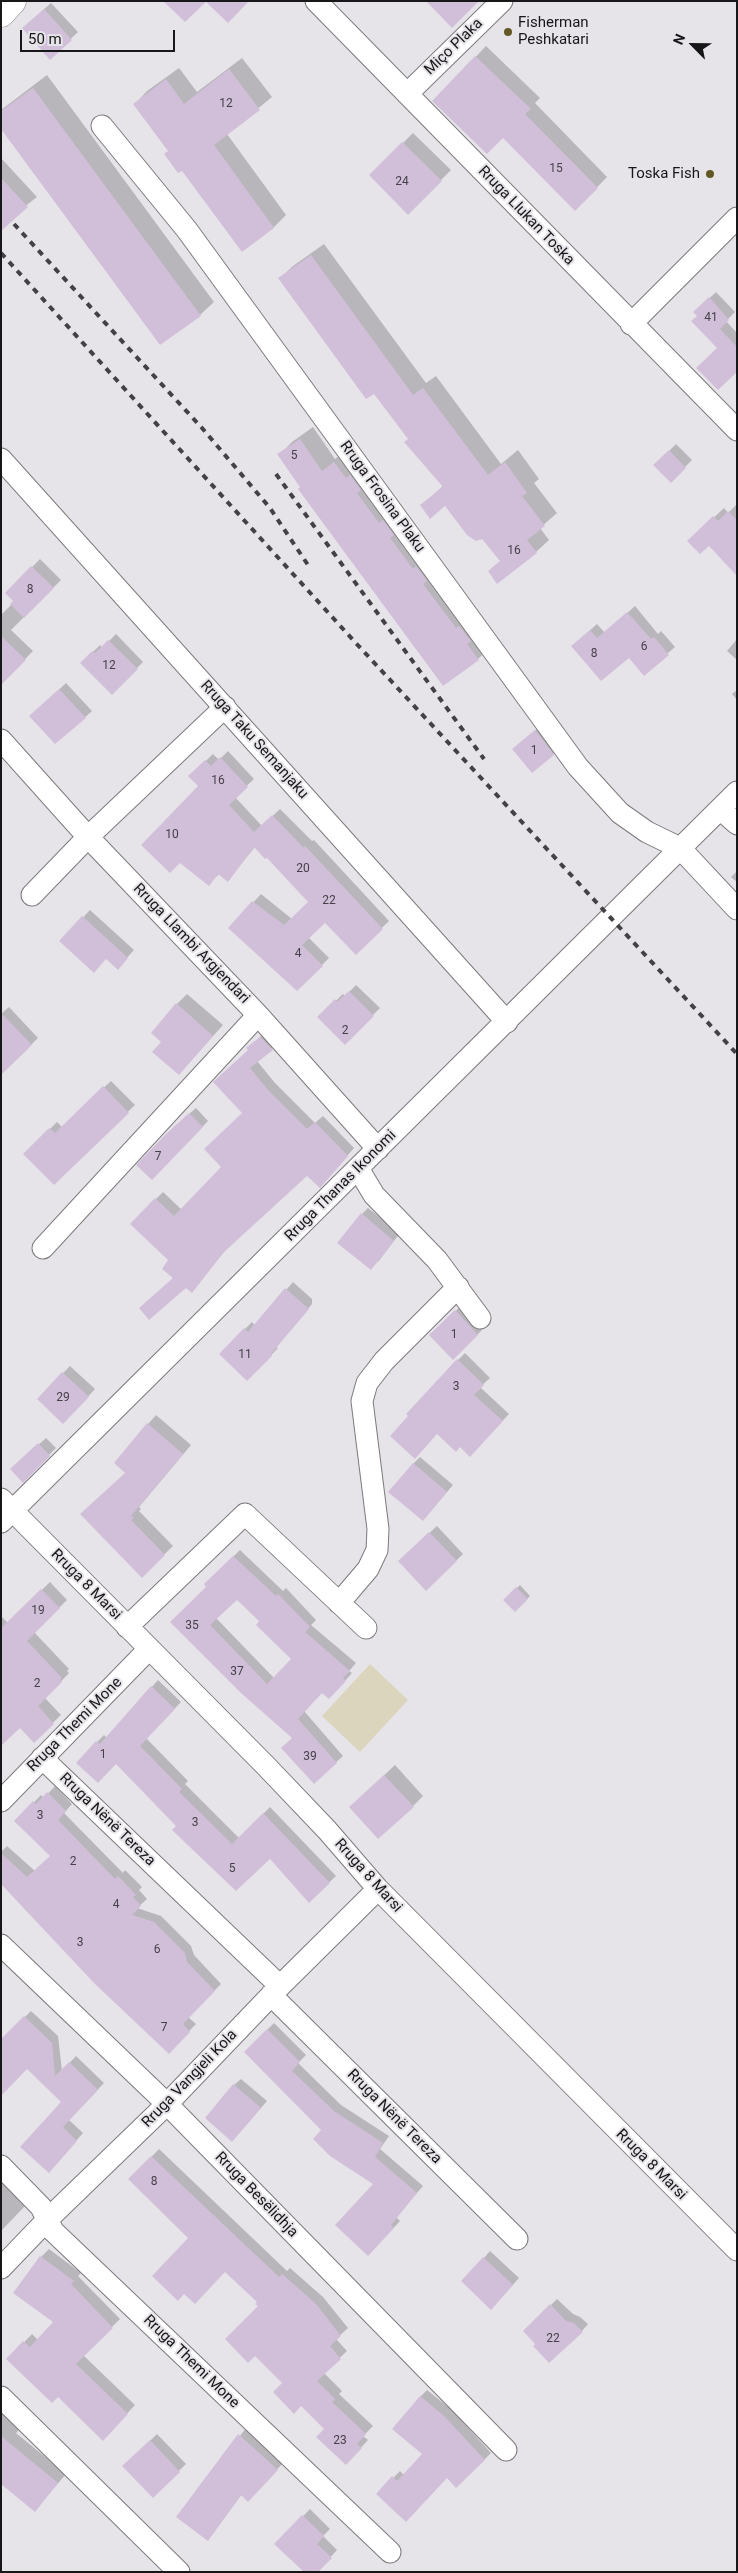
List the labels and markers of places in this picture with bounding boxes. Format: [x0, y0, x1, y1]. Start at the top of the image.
place label: Fisherman Peshkatari [518, 14, 589, 49]
marker: Fisherman Peshkatari [502, 26, 514, 38]
place label: Toska Fish [628, 165, 700, 183]
marker: Toska Fish [704, 168, 716, 180]

